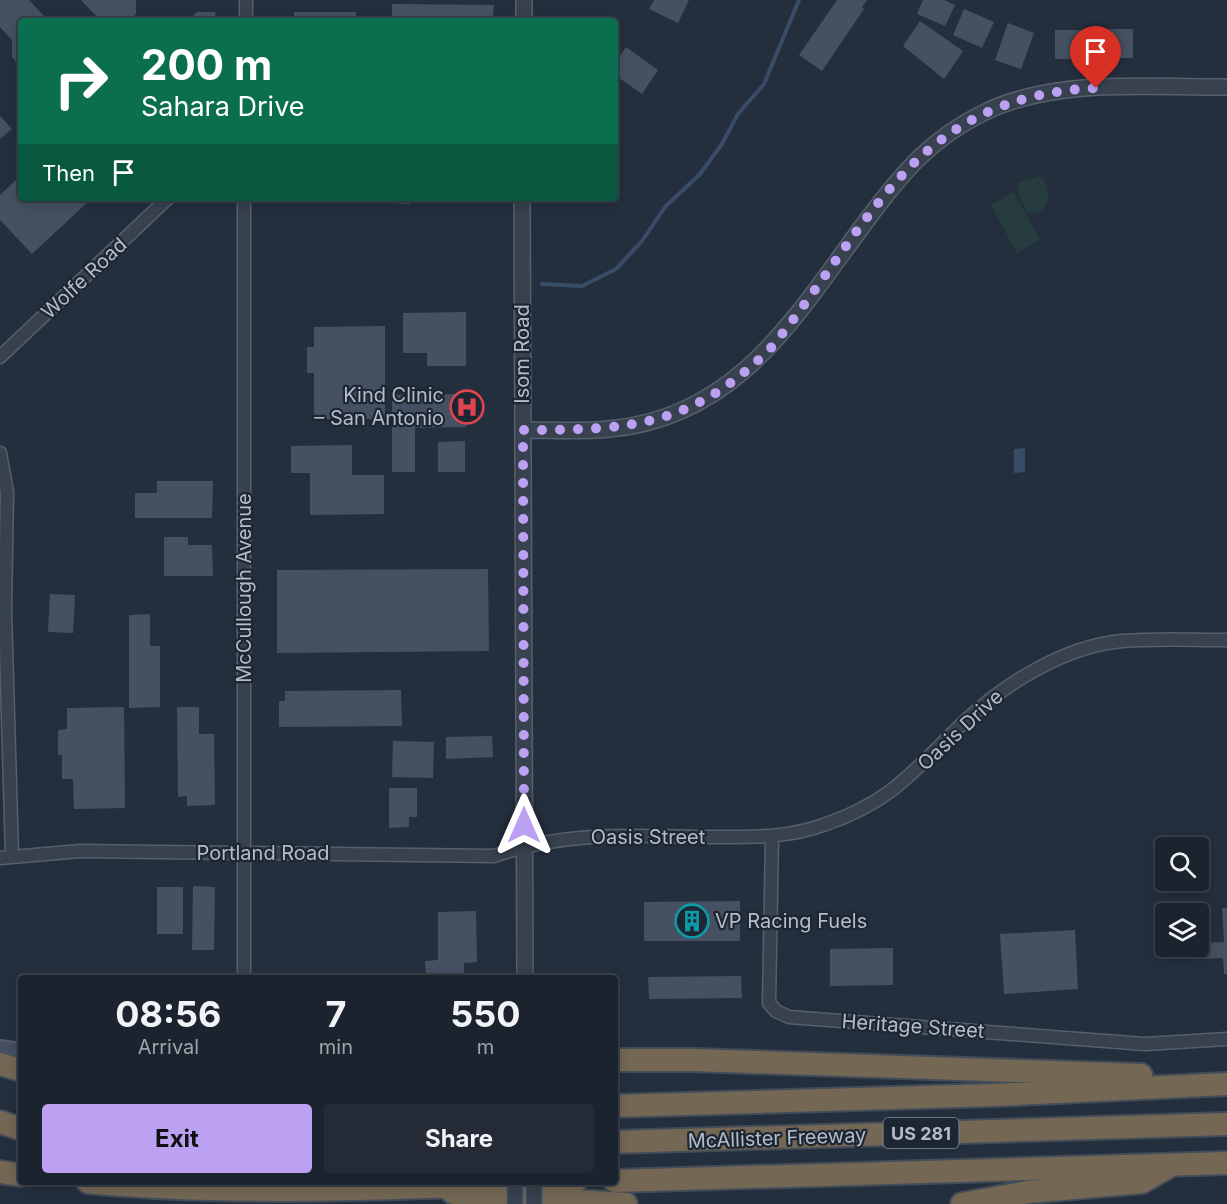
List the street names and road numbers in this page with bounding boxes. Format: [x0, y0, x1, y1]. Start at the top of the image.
street label: Wolfe Road [36, 232, 132, 324]
street label: Isom Road [510, 304, 534, 404]
street label: McCullough Avenue [232, 493, 256, 683]
street label: Oasis Drive [912, 684, 1008, 776]
street label: Oasis Street [591, 825, 706, 849]
street label: Portland Road [196, 841, 330, 865]
street label: Heritage Street [841, 1009, 986, 1043]
road number: US 281 [884, 1118, 958, 1148]
street label: McAllister Freeway [687, 1123, 867, 1153]

